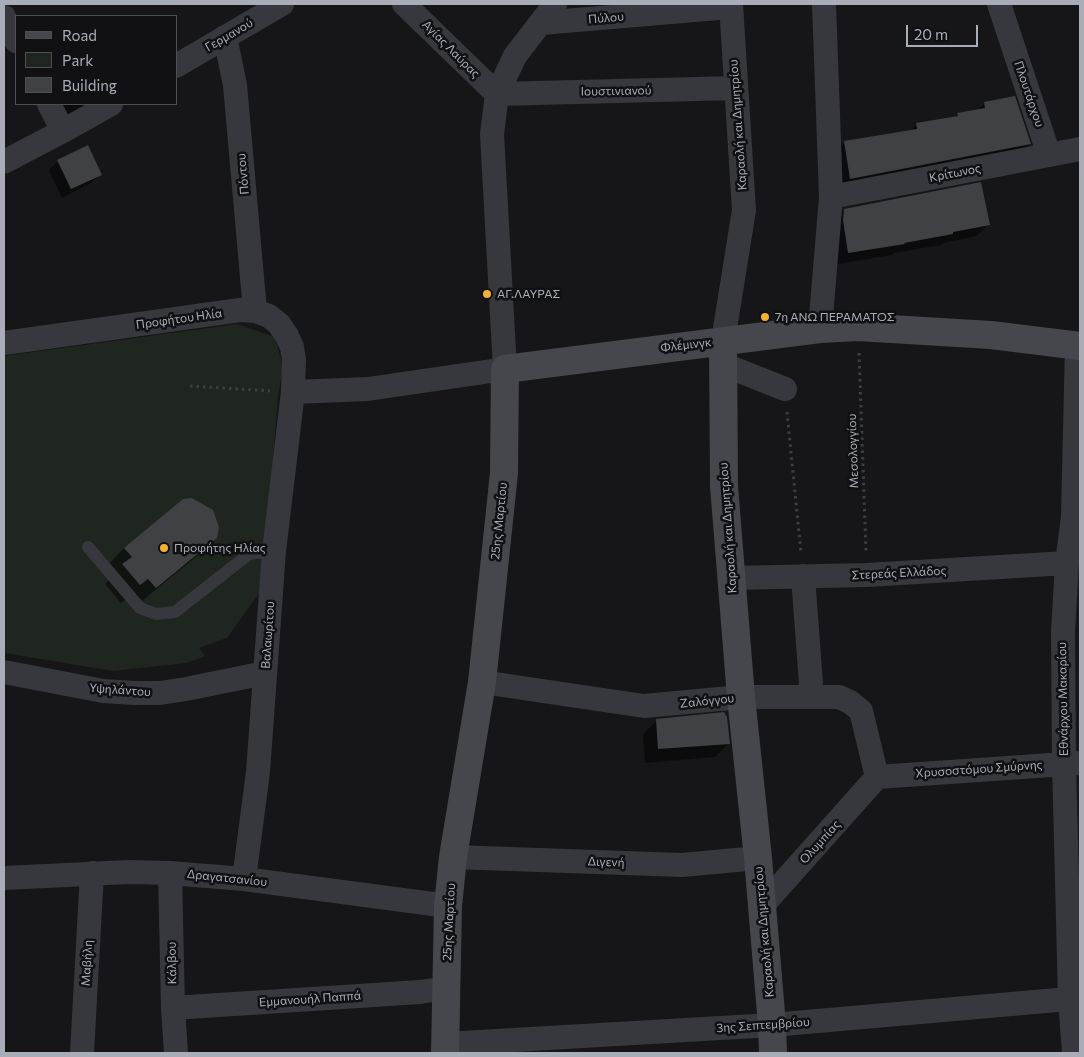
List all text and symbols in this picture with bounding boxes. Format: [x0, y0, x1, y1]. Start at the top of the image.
street label: Πύλου [588, 9, 624, 27]
legend [15, 15, 178, 105]
scale bar [909, 15, 982, 47]
street label: Γερμανού [202, 16, 256, 54]
street label: Αγίας Λαύρας [419, 17, 483, 81]
text: 20 m [914, 25, 948, 43]
text: Road [62, 26, 97, 44]
text: Park [62, 51, 93, 69]
street label: Καραολή και Δημητρίου [726, 59, 750, 191]
street label: Πλουτάρχου [1011, 59, 1047, 129]
text: Building [62, 76, 117, 94]
street label: Ιουστινιανού [580, 83, 652, 99]
street label: Πόντου [234, 153, 252, 195]
street label: Κρίτωνος [928, 161, 982, 185]
place label: ΑΓ.ΛΑΥΡΑΣ [497, 287, 560, 301]
marker: ΑΓ.ΛΑΥΡΑΣ [481, 288, 493, 300]
street label: Προφήτου Ηλία [135, 306, 223, 332]
place label: 7η ΑΝΩ ΠΕΡΑΜΑΤΟΣ [775, 310, 894, 324]
marker: 7η ΑΝΩ ΠΕΡΑΜΑΤΟΣ [759, 311, 771, 323]
street label: Φλέμινγκ [660, 335, 712, 355]
street label: Μεσολογγίου [844, 413, 862, 489]
street label: Καραολή και Δημητρίου [716, 462, 740, 594]
street label: 25ης Μαρτίου [488, 482, 510, 560]
place label: Προφήτης Ηλίας [174, 541, 266, 555]
marker: Προφήτης Ηλίας [158, 542, 170, 554]
street label: Στερεάς Ελλάδος [851, 563, 947, 583]
street label: Βαλαωρίτου [258, 601, 278, 669]
street label: Εθνάρχου Μακαρίου [1055, 642, 1071, 756]
street label: Υψηλάντου [89, 681, 151, 699]
street label: Ζαλόγγου [679, 691, 735, 711]
street label: Χρυσοστόμου Σμύρνης [915, 757, 1043, 781]
street label: Ολυμπίας [797, 817, 843, 867]
street label: Διγενή [587, 854, 625, 870]
street label: Καραολή και Δημητρίου [751, 866, 777, 998]
street label: Δραγατσανίου [186, 867, 268, 889]
street label: 25ης Μαρτίου [440, 883, 458, 961]
street label: Μαβήλη [79, 940, 95, 986]
street label: Κάλβου [164, 942, 180, 984]
street label: Εμμανουήλ Παππά [259, 988, 361, 1010]
street label: 3ης Σεπτεμβρίου [716, 1015, 810, 1035]

